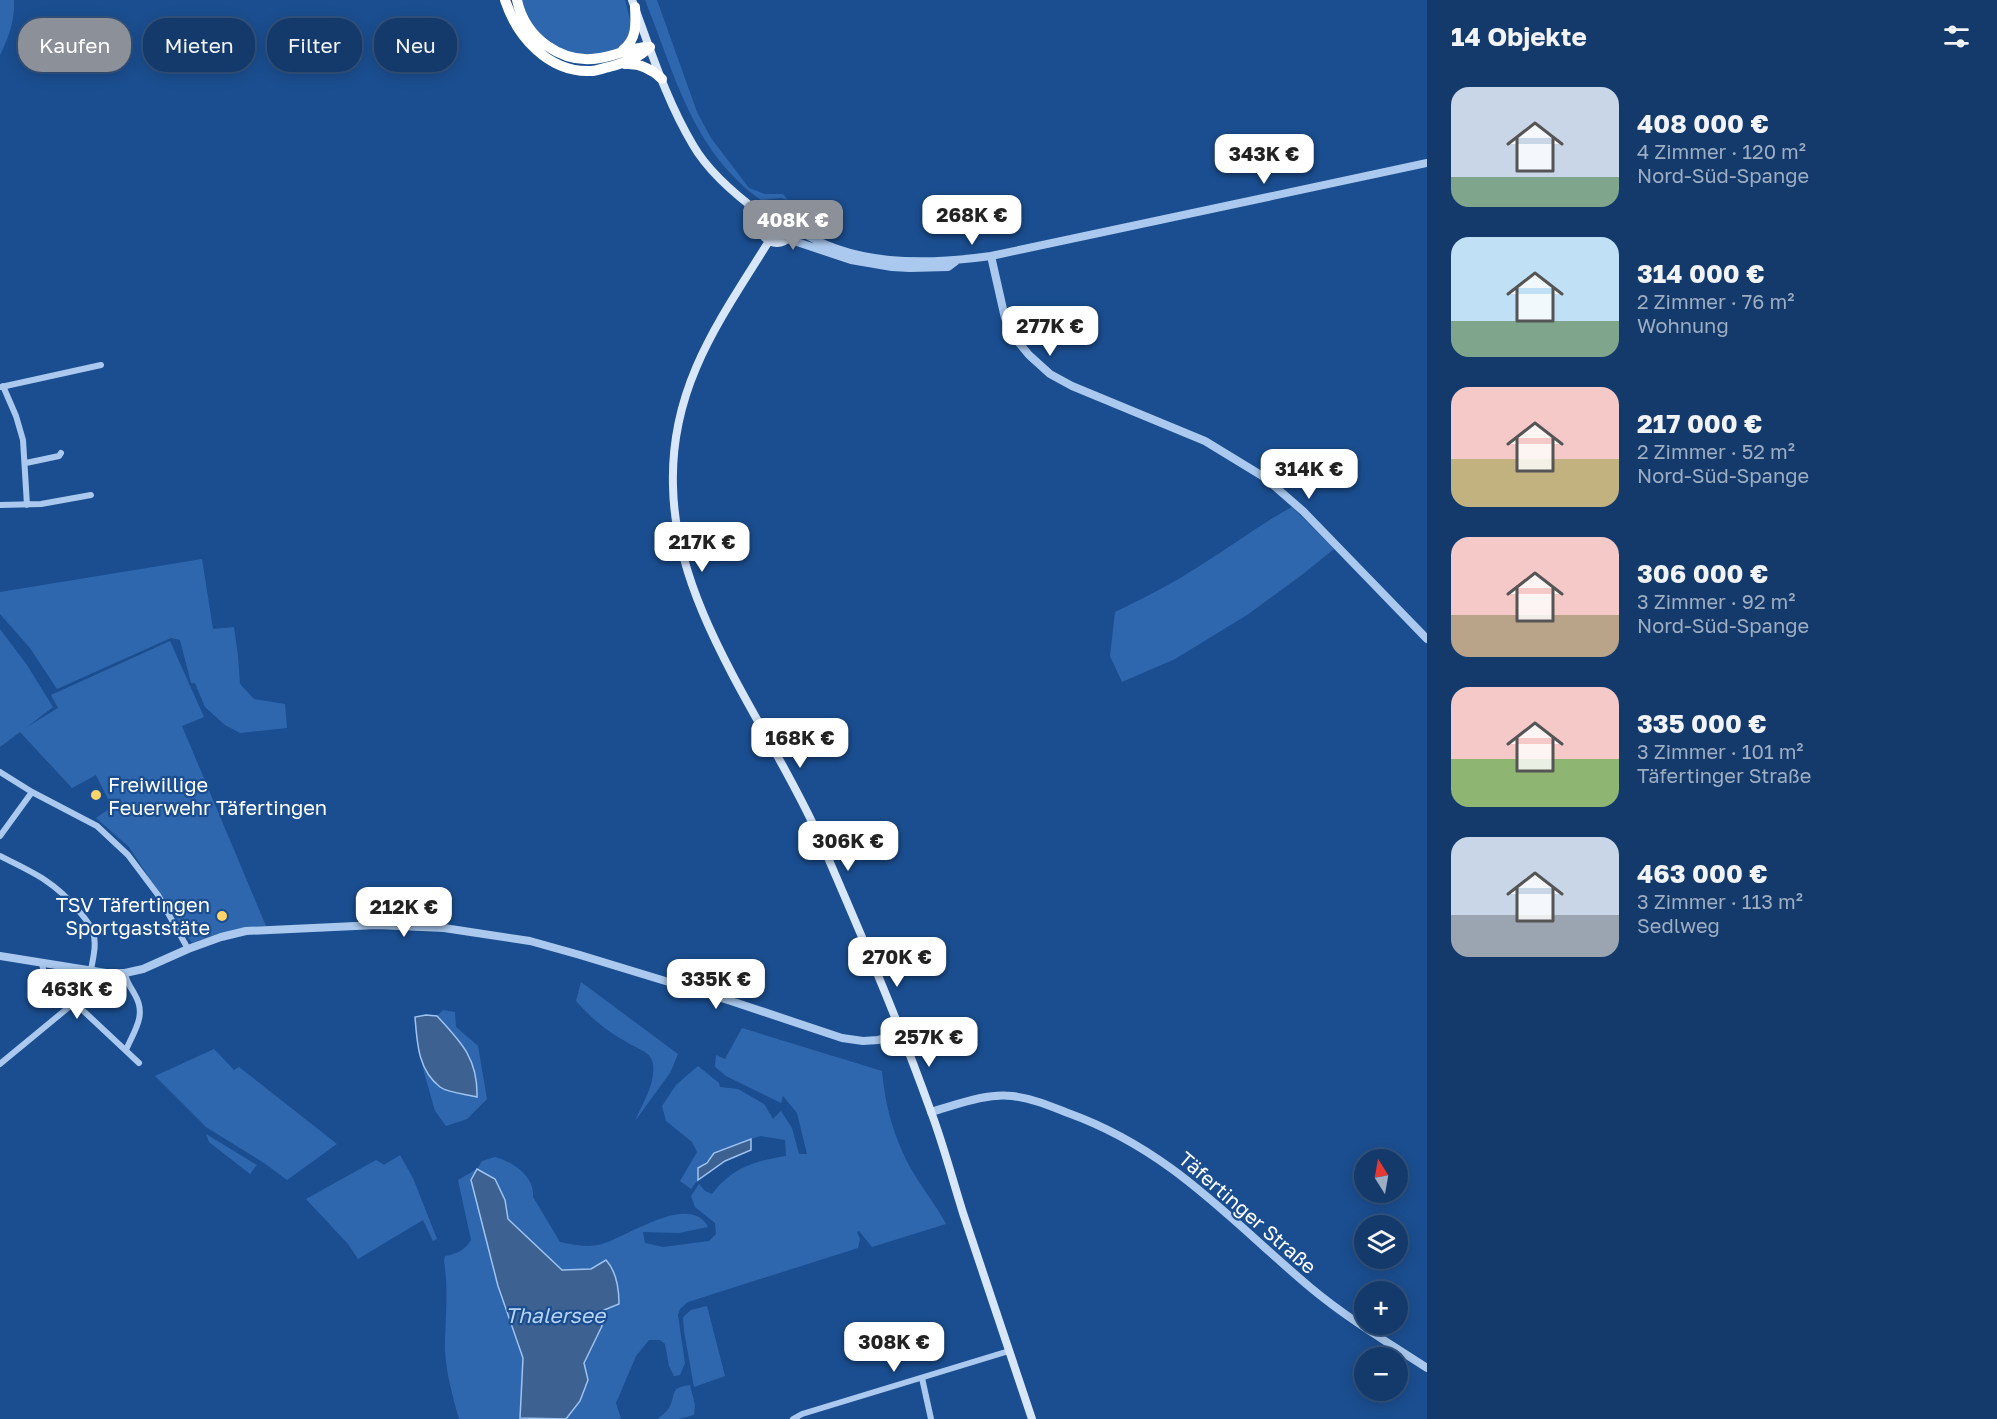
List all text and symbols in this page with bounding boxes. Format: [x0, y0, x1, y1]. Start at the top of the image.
chip: Kaufen [18, 18, 131, 72]
chip: Mieten [143, 18, 255, 72]
chip: Filter [267, 18, 362, 72]
chip: Neu [374, 18, 457, 72]
icon: filters [1940, 20, 1973, 53]
text: 14 Objekte [1451, 21, 1587, 52]
text: 408 000 € [1637, 108, 1769, 139]
icon: home [1499, 111, 1571, 183]
pin: 343K € [1215, 134, 1313, 185]
text: 4 Zimmer · 120 m² [1637, 139, 1806, 163]
text: 343K € [1229, 141, 1299, 165]
text: Nord-Süd-Spange [1637, 163, 1809, 187]
pin: 268K € [923, 195, 1021, 246]
pin: 408K € [744, 200, 842, 251]
text: 268K € [936, 202, 1008, 226]
text: 408K € [757, 207, 829, 231]
text: 314 000 € [1637, 258, 1765, 289]
icon: home [1499, 261, 1571, 333]
text: 2 Zimmer · 76 m² [1637, 289, 1794, 313]
pin: 277K € [1001, 306, 1099, 357]
text: 277K € [1016, 313, 1084, 337]
text: Wohnung [1637, 313, 1729, 337]
text: 217 000 € [1637, 408, 1762, 439]
icon: home [1499, 411, 1571, 483]
text: 2 Zimmer · 52 m² [1637, 439, 1795, 463]
pin: 314K € [1260, 449, 1358, 500]
text: 314K € [1275, 456, 1343, 480]
text: Nord-Süd-Spange [1637, 463, 1809, 487]
pin: 217K € [653, 522, 751, 573]
text: 217K € [669, 529, 736, 553]
text: 306 000 € [1637, 558, 1768, 589]
icon: home [1499, 561, 1571, 633]
text: 3 Zimmer · 92 m² [1637, 589, 1795, 613]
text: Nord-Süd-Spange [1637, 613, 1809, 637]
text: 335 000 € [1637, 708, 1767, 739]
icon: home [1499, 711, 1571, 783]
pin: 168K € [751, 718, 849, 769]
text: 168K € [765, 725, 835, 749]
text: 3 Zimmer · 101 m² [1637, 739, 1804, 763]
text: Täfertinger Straße [1637, 763, 1811, 787]
place label: Freiwillige Feuerwehr Täfertingen [108, 772, 327, 819]
marker: Freiwillige Feuerwehr Täfertingen [89, 788, 103, 802]
pin: 306K € [799, 821, 897, 872]
text: 306K € [812, 828, 884, 852]
text: 463 000 € [1637, 858, 1768, 889]
icon: home [1499, 861, 1571, 933]
pin: 212K € [355, 887, 453, 938]
text: 3 Zimmer · 113 m² [1637, 889, 1803, 913]
place label: TSV Täfertingen Sportgaststäte [56, 892, 210, 939]
text: 212K € [370, 894, 438, 918]
marker: TSV Täfertingen Sportgaststäte [215, 909, 229, 923]
text: Sedlweg [1637, 913, 1720, 937]
pin: 270K € [848, 937, 946, 988]
text: 270K € [862, 944, 932, 968]
pin: 335K € [667, 959, 765, 1010]
text: 335K € [681, 966, 751, 990]
pin: 463K € [28, 969, 126, 1020]
text: 463K € [42, 976, 113, 1000]
pin: 257K € [880, 1017, 978, 1068]
text: 257K € [895, 1024, 963, 1048]
street label: Täfertinger Straße [1174, 1146, 1322, 1278]
north arrow [1354, 1149, 1408, 1203]
map controls [1354, 1149, 1408, 1401]
button: layers [1354, 1215, 1408, 1269]
button: + [1354, 1281, 1408, 1335]
water label: Thalersee [505, 1302, 607, 1328]
pin: 308K € [845, 1322, 943, 1373]
text: 308K € [858, 1329, 930, 1353]
button: − [1354, 1347, 1408, 1401]

